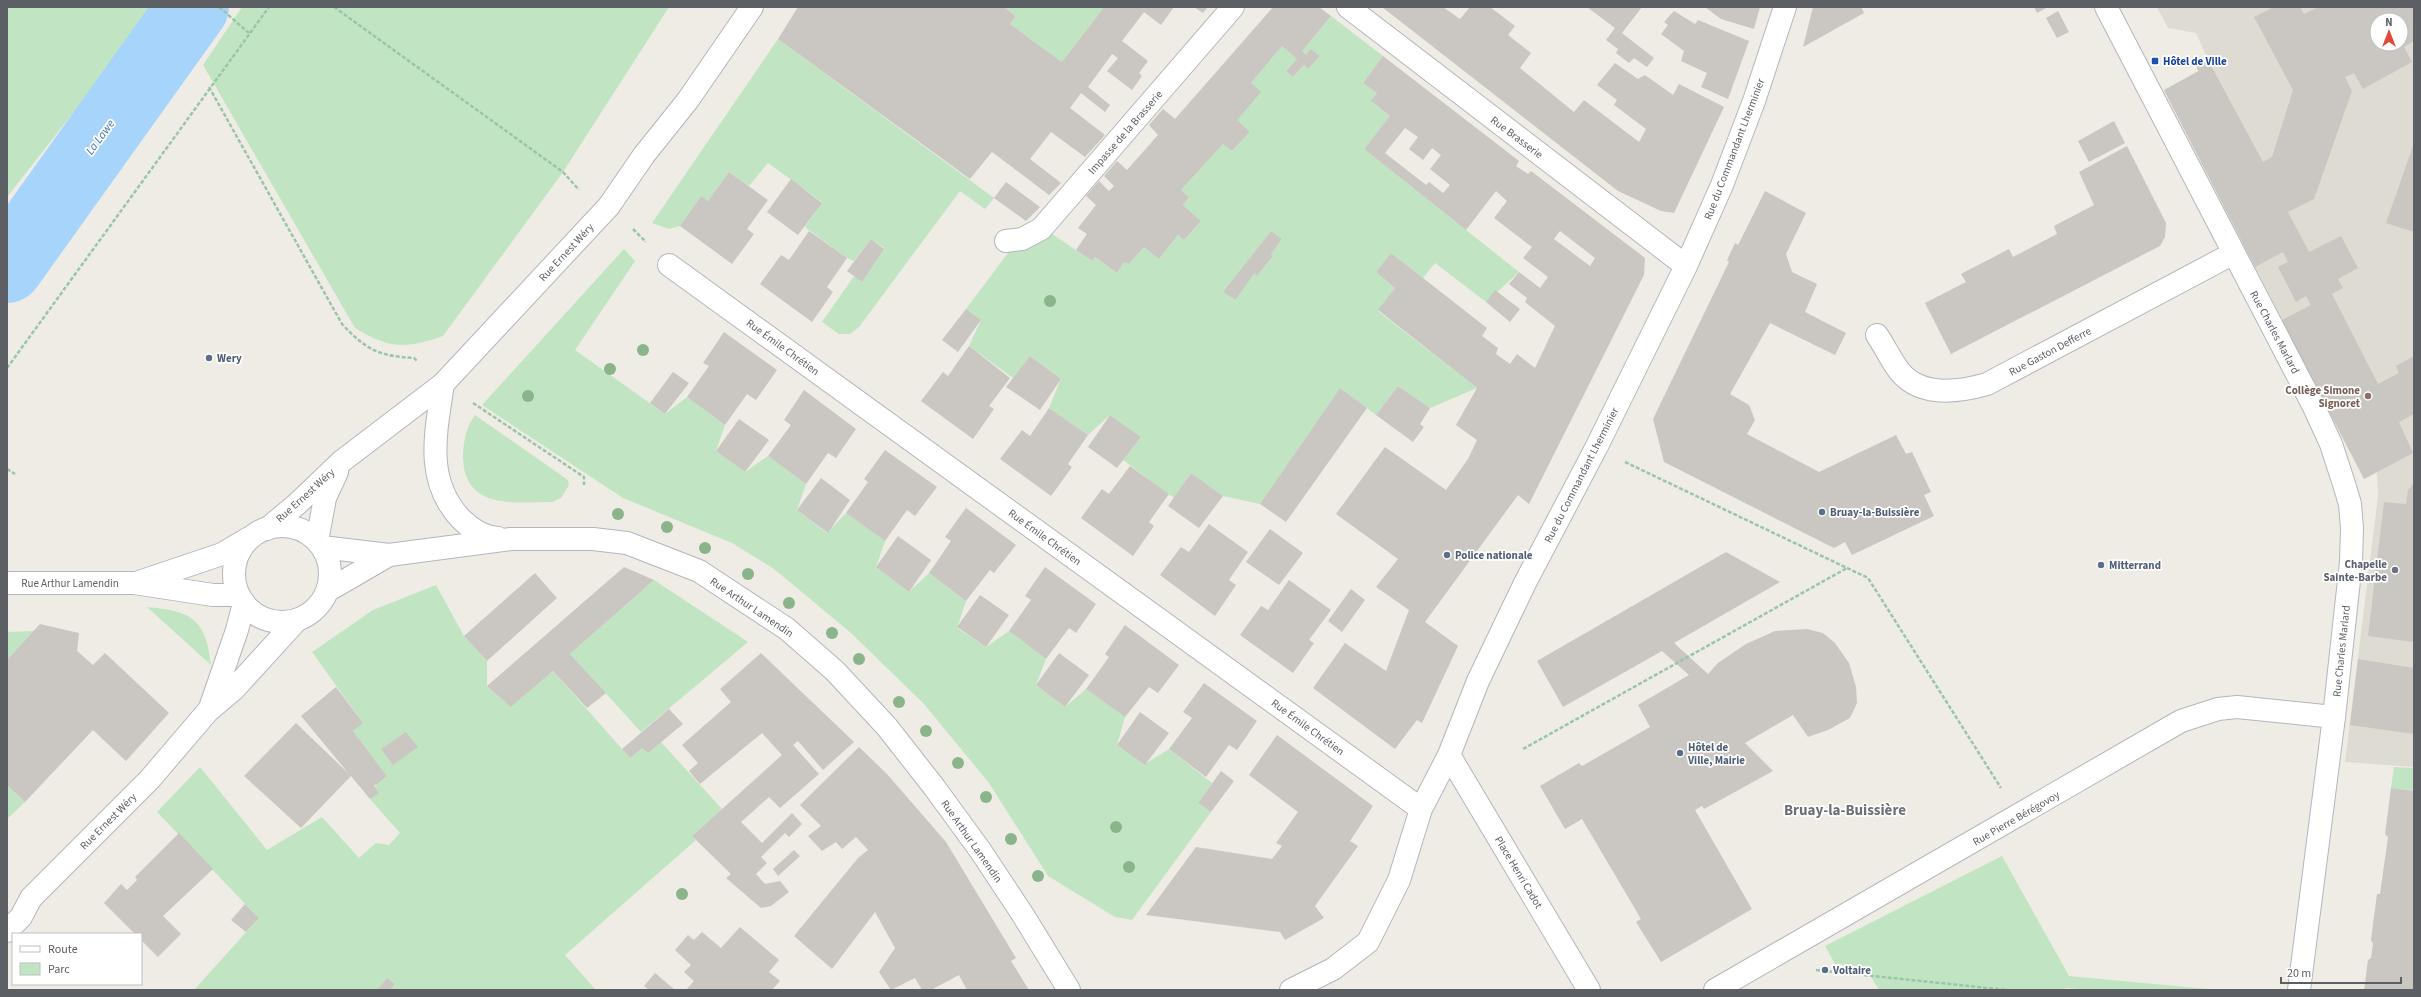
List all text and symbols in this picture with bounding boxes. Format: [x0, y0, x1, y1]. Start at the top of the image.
north arrow [2369, 12, 2409, 52]
text: N [2385, 15, 2393, 30]
place label: Hôtel de Ville [2163, 54, 2227, 69]
marker: Hôtel de Ville [2150, 56, 2160, 66]
street label: Rue du Commandant Lherminier [1701, 76, 1768, 222]
street label: Impasse de la Brasserie [1085, 87, 1166, 178]
street label: Rue Brasserie [1487, 113, 1546, 162]
water label: La Lawe [82, 116, 119, 159]
street label: Rue Ernest Wéry [535, 220, 597, 285]
street label: Rue Charles Marlard [2246, 288, 2303, 376]
street label: Rue Émile Chrétien [743, 316, 822, 379]
street label: Rue Gaston Defferre [2006, 323, 2095, 379]
place label: Wery [217, 351, 242, 366]
marker: Wery [204, 353, 214, 363]
place label: Collège Simone Signoret [2285, 383, 2361, 411]
marker: Collège Simone Signoret [2363, 391, 2373, 401]
street label: Rue du Commandant Lherminier [1541, 405, 1622, 546]
street label: Rue Ernest Wéry [273, 465, 338, 526]
place label: Bruay-la-Buissière [1830, 505, 1920, 520]
street label: Rue Émile Chrétien [1005, 506, 1084, 569]
marker: Bruay-la-Buissière [1817, 507, 1827, 517]
place label: Police nationale [1455, 548, 1533, 563]
marker: Police nationale [1442, 550, 1452, 560]
place label: Chapelle Sainte-Barbe [2323, 557, 2387, 585]
place label: Mitterrand [2109, 558, 2161, 573]
marker: Mitterrand [2096, 560, 2106, 570]
marker: Chapelle Sainte-Barbe [2390, 565, 2400, 575]
street label: Rue Arthur Lamendin [707, 574, 796, 641]
street label: Rue Arthur Lamendin [21, 576, 119, 591]
street label: Rue Charles Marlard [2329, 604, 2354, 698]
street label: Rue Émile Chrétien [1268, 696, 1347, 759]
place label: Hôtel de Ville, Mairie [1687, 740, 1745, 768]
marker: Hôtel de Ville, Mairie [1675, 748, 1685, 758]
street label: Rue Pierre Bérégovoy [1970, 787, 2062, 849]
street label: Rue Ernest Wéry [77, 790, 140, 853]
street label: Rue Arthur Lamendin [937, 797, 1006, 886]
district label: Bruay-la-Buissière [1784, 800, 1906, 821]
street label: Place Henri Cadot [1491, 833, 1546, 911]
legend [12, 933, 142, 985]
text: Route [48, 941, 78, 958]
scale bar [2281, 959, 2401, 985]
text: Parc [48, 961, 70, 978]
place label: Voltaire [1832, 963, 1871, 978]
marker: Voltaire [1820, 965, 1830, 975]
text: 20 m [2287, 965, 2311, 982]

